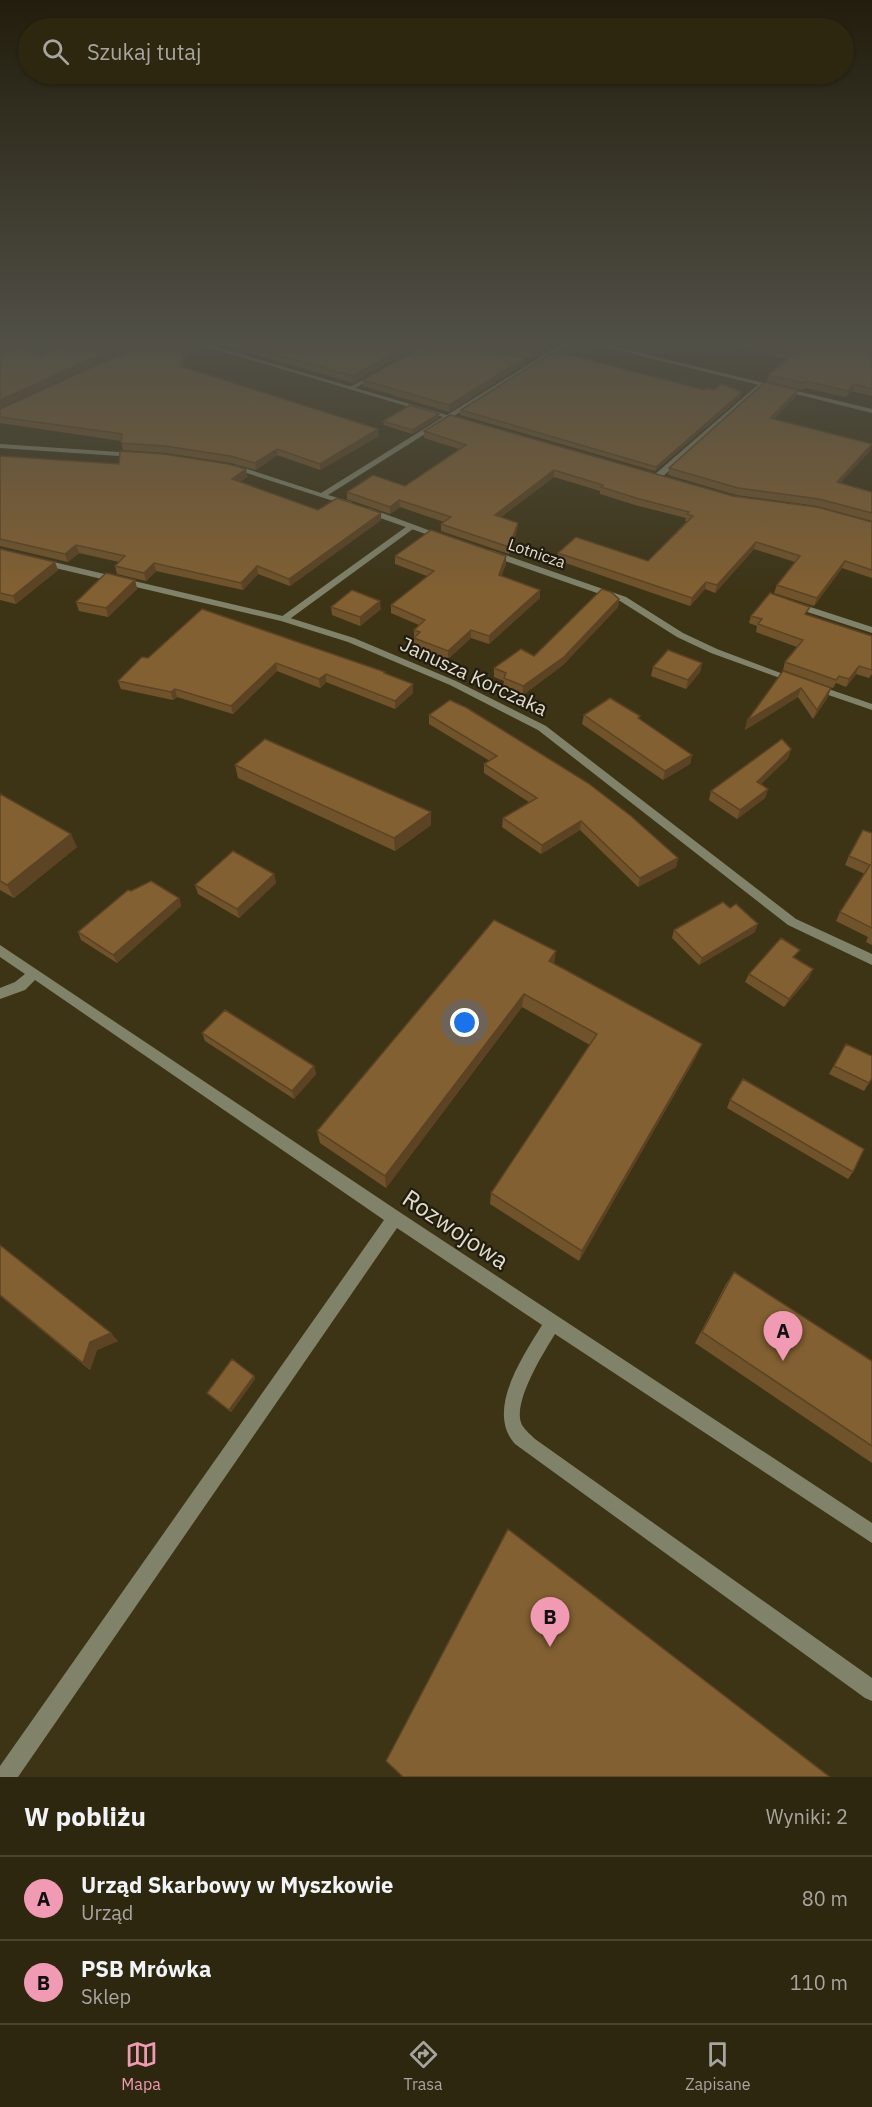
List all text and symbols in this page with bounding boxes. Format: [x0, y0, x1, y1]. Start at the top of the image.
search box [18, 18, 854, 84]
icon: search [39, 35, 72, 68]
text: Szukaj tutaj [87, 37, 202, 66]
street label: Lotnicza [506, 534, 569, 572]
street label: Janusza Korczaka [396, 630, 552, 722]
your location [450, 1008, 479, 1037]
street label: Rozwojowa [397, 1182, 515, 1276]
pin: A [764, 1312, 802, 1361]
pin: B [530, 1598, 570, 1647]
text: W pobliżu [24, 1799, 146, 1833]
text: Wyniki: 2 [766, 1803, 848, 1830]
text: Urząd Skarbowy w Myszkowie [81, 1870, 393, 1899]
text: A [37, 1885, 50, 1912]
text: 80 m [802, 1885, 848, 1912]
text: Urząd [81, 1899, 133, 1926]
text: PSB Mrówka [81, 1954, 212, 1983]
text: B [37, 1969, 50, 1996]
text: 110 m [790, 1969, 848, 1996]
text: Sklep [81, 1983, 131, 2010]
tab: Mapa [121, 2038, 161, 2094]
tab: Trasa [403, 2038, 443, 2094]
tab: Zapisane [685, 2038, 751, 2094]

